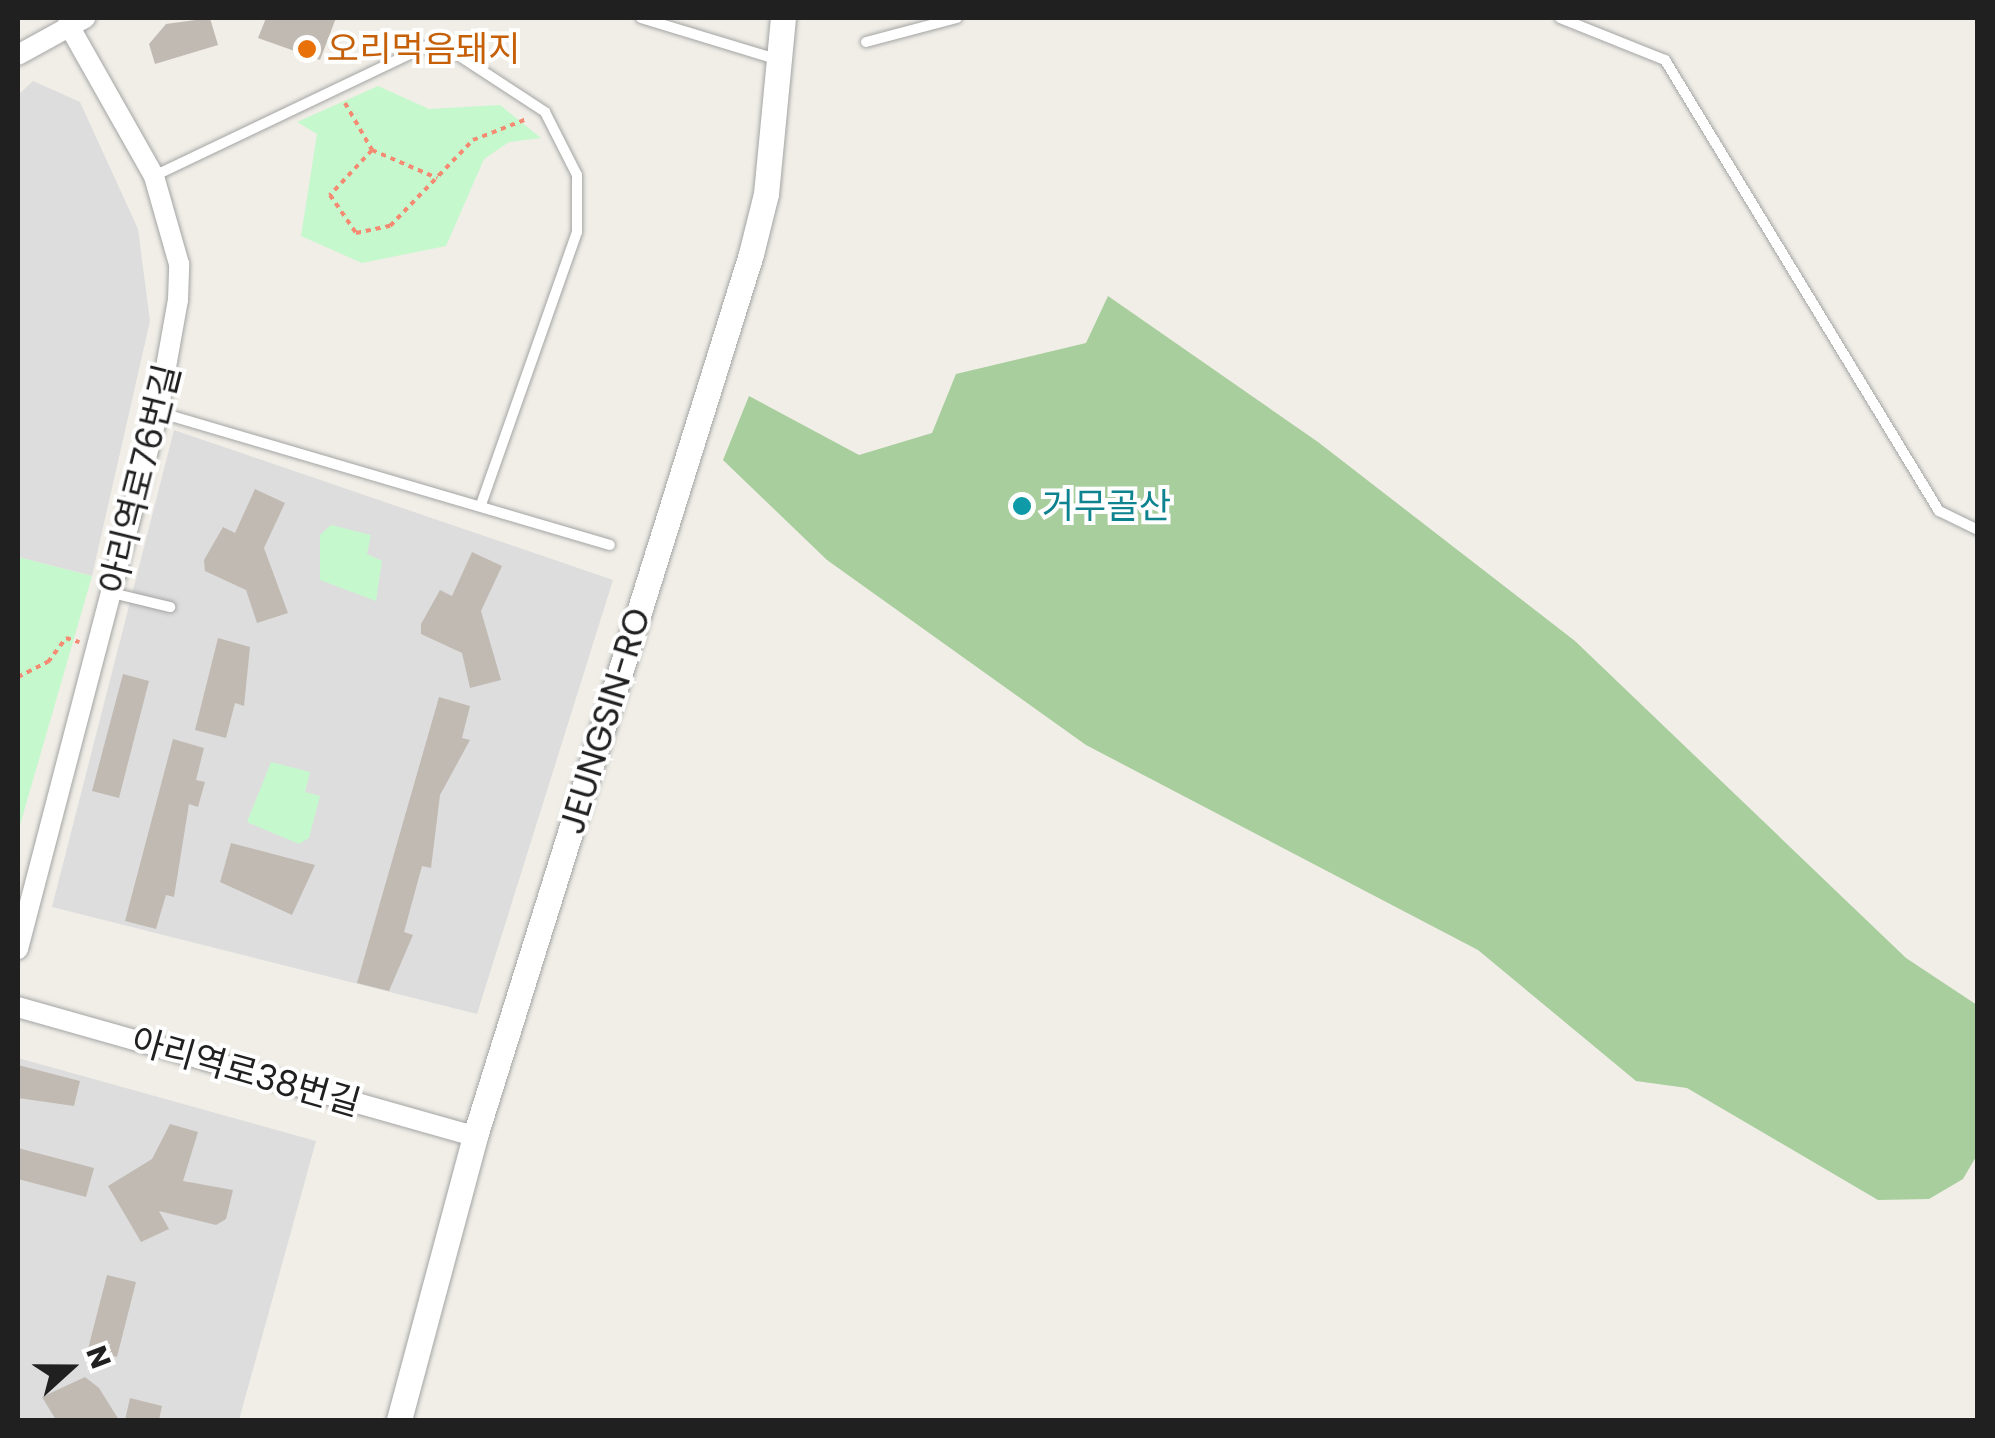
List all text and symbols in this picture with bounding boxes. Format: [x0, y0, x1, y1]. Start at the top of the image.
place label: 오리먹음돼지 [327, 28, 520, 70]
marker: 오리먹음돼지 [296, 38, 318, 60]
street label: 아리역로76번길 [91, 360, 189, 598]
place label: 거무골산 [1042, 485, 1171, 527]
marker: 거무골산 [1011, 495, 1033, 517]
street label: JEUNGSIN-RO [551, 603, 659, 839]
street label: 아리역로38번길 [127, 1019, 365, 1125]
north arrow [20, 1318, 120, 1418]
text: N [76, 1340, 120, 1374]

